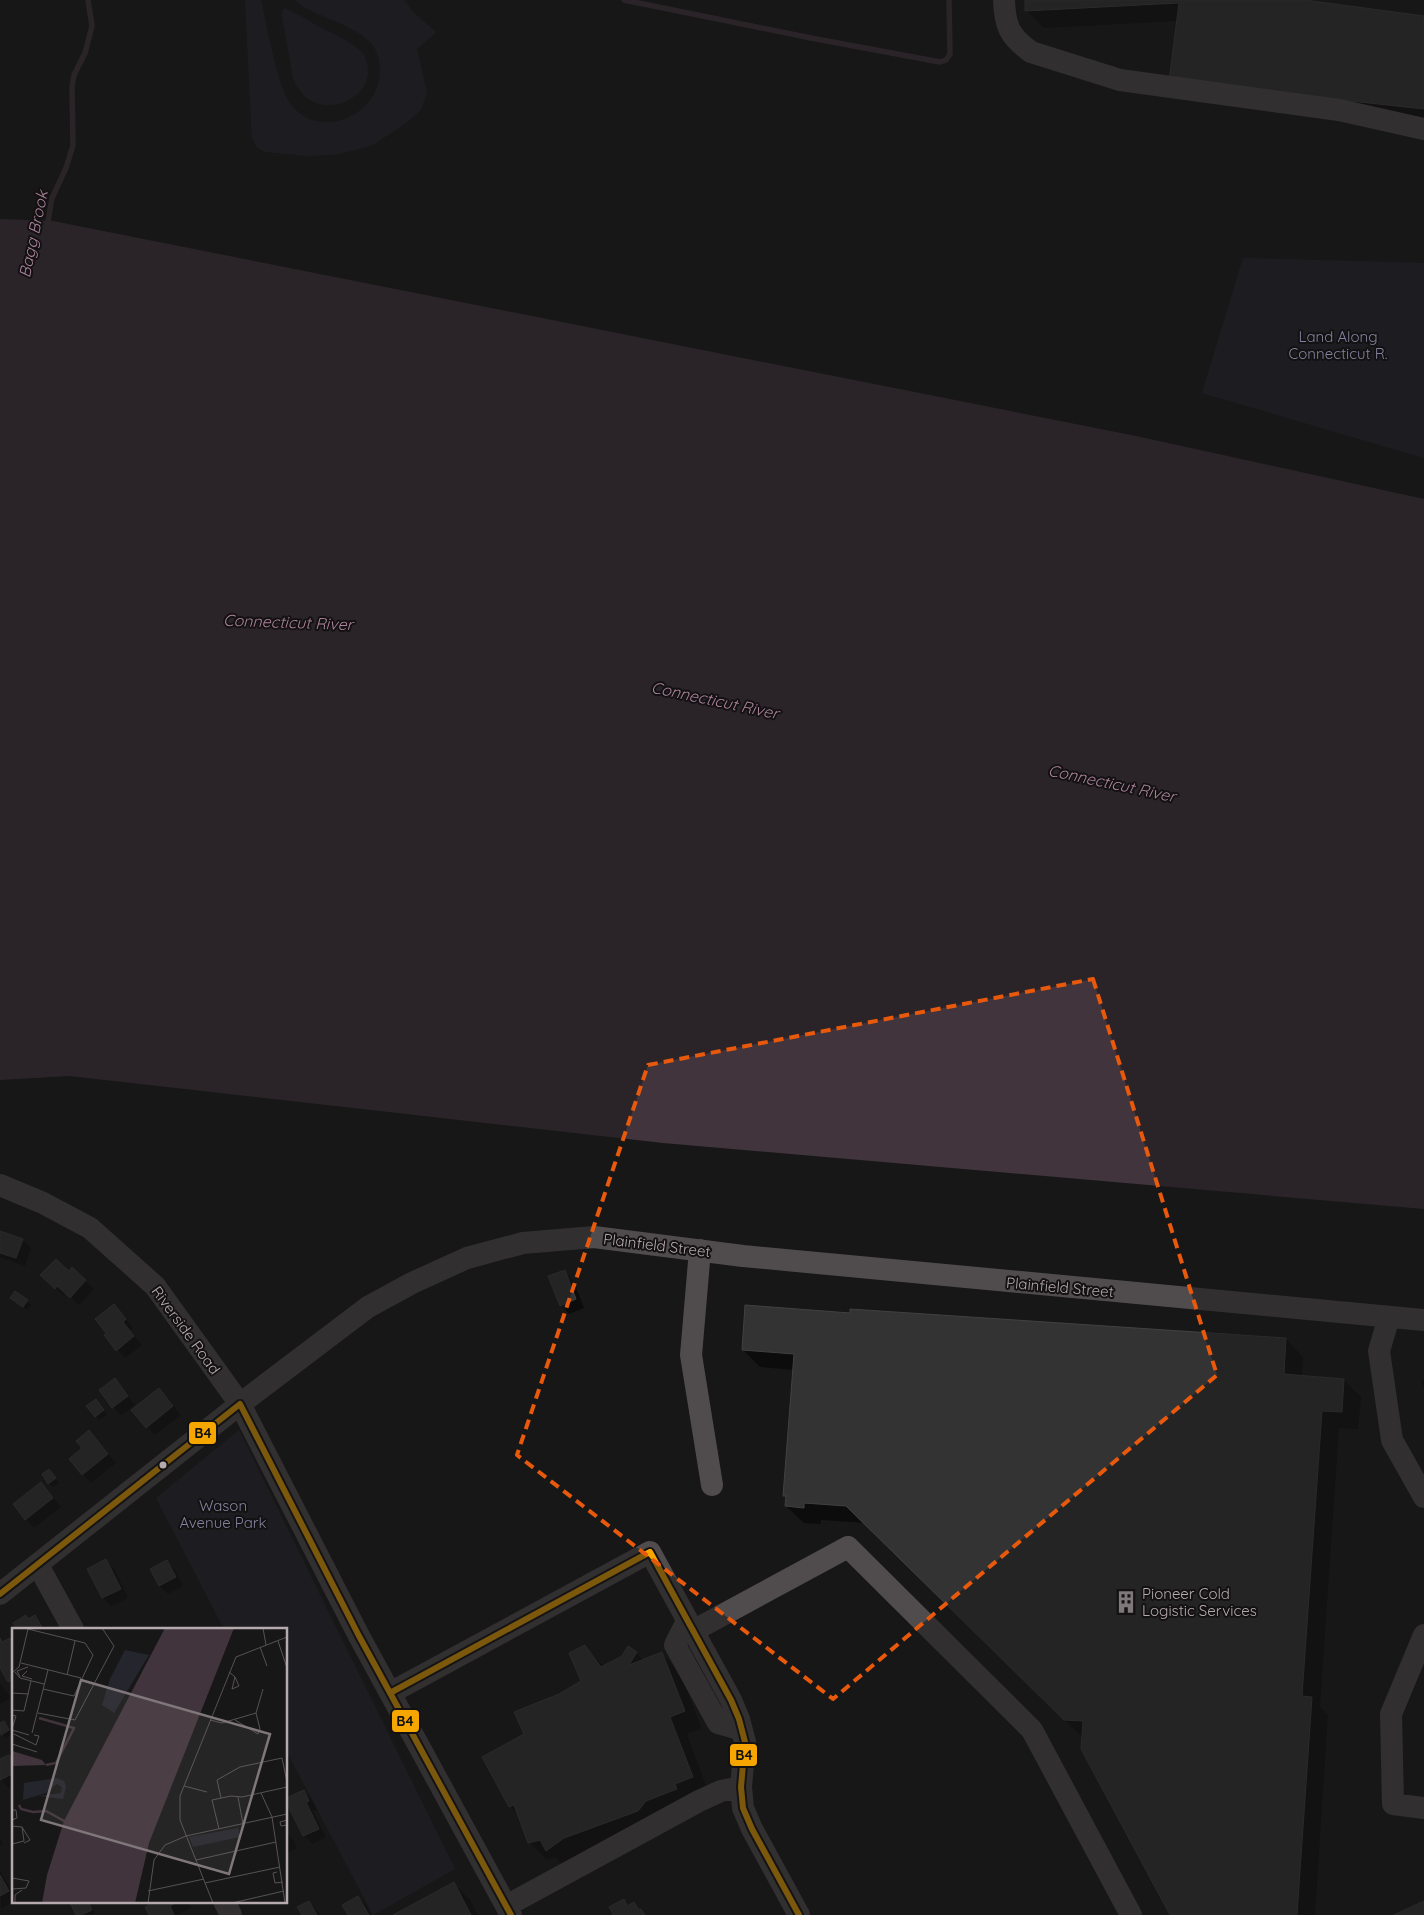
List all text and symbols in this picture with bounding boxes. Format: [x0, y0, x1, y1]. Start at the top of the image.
water label: Bagg Brook [14, 187, 52, 279]
park label: Land Along Connecticut R. [1289, 327, 1388, 363]
water label: Connecticut River [223, 610, 355, 634]
water label: Connecticut River [649, 677, 782, 724]
water label: Connecticut River [1046, 760, 1179, 807]
street label: Plainfield Street [602, 1229, 712, 1261]
street label: Plainfield Street [1005, 1273, 1115, 1301]
street label: Riverside Road [148, 1282, 224, 1378]
line badge: B4 [188, 1421, 217, 1445]
text: B4 [194, 1424, 212, 1442]
unlabelled marker [158, 1460, 168, 1470]
park label: Wason Avenue Park [179, 1496, 267, 1532]
place label: Pioneer Cold Logistic Services [1142, 1584, 1257, 1620]
building icon: Pioneer Cold Logistic Services [1113, 1589, 1139, 1615]
inset map [12, 1628, 288, 1902]
line badge: B4 [391, 1709, 420, 1733]
text: B4 [396, 1712, 414, 1730]
line badge: B4 [729, 1743, 758, 1767]
text: B4 [735, 1746, 753, 1764]

